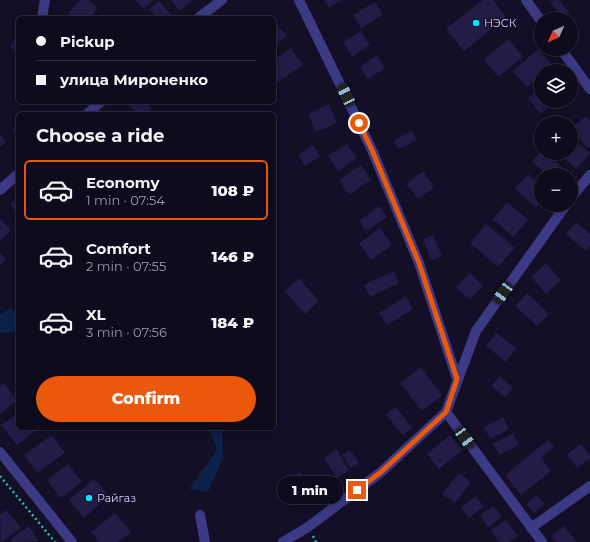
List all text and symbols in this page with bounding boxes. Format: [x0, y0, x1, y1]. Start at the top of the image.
north arrow [534, 12, 578, 56]
map controls [534, 12, 578, 212]
place label: НЭСК [484, 16, 517, 30]
marker: НЭСК [471, 18, 481, 28]
text: Pickup [60, 32, 115, 51]
button: layers [534, 64, 578, 108]
text: улица Мироненко [60, 70, 208, 89]
car [335, 82, 357, 108]
route start [350, 114, 368, 132]
button: + [534, 116, 578, 160]
text: Choose a ride [36, 125, 164, 147]
button: − [534, 168, 578, 212]
icon: car [38, 172, 74, 208]
text: Economy [86, 173, 159, 192]
text: 108 ₽ [211, 181, 254, 200]
text: 1 min · 07:54 [86, 192, 165, 208]
icon: car [38, 238, 74, 274]
text: Comfort [86, 239, 151, 258]
text: 146 ₽ [211, 247, 254, 266]
text: 2 min · 07:55 [86, 258, 166, 274]
car [491, 280, 515, 306]
icon: car [38, 304, 74, 340]
text: XL [86, 305, 105, 324]
text: 184 ₽ [211, 313, 254, 332]
text: 3 min · 07:56 [86, 324, 167, 340]
button: Confirm [36, 376, 256, 422]
car [453, 425, 477, 451]
callout: 1 min [277, 476, 343, 504]
route end [348, 481, 366, 499]
text: 1 min [292, 482, 328, 498]
place label: Райгаз [97, 491, 136, 505]
marker: Райгаз [84, 493, 94, 503]

